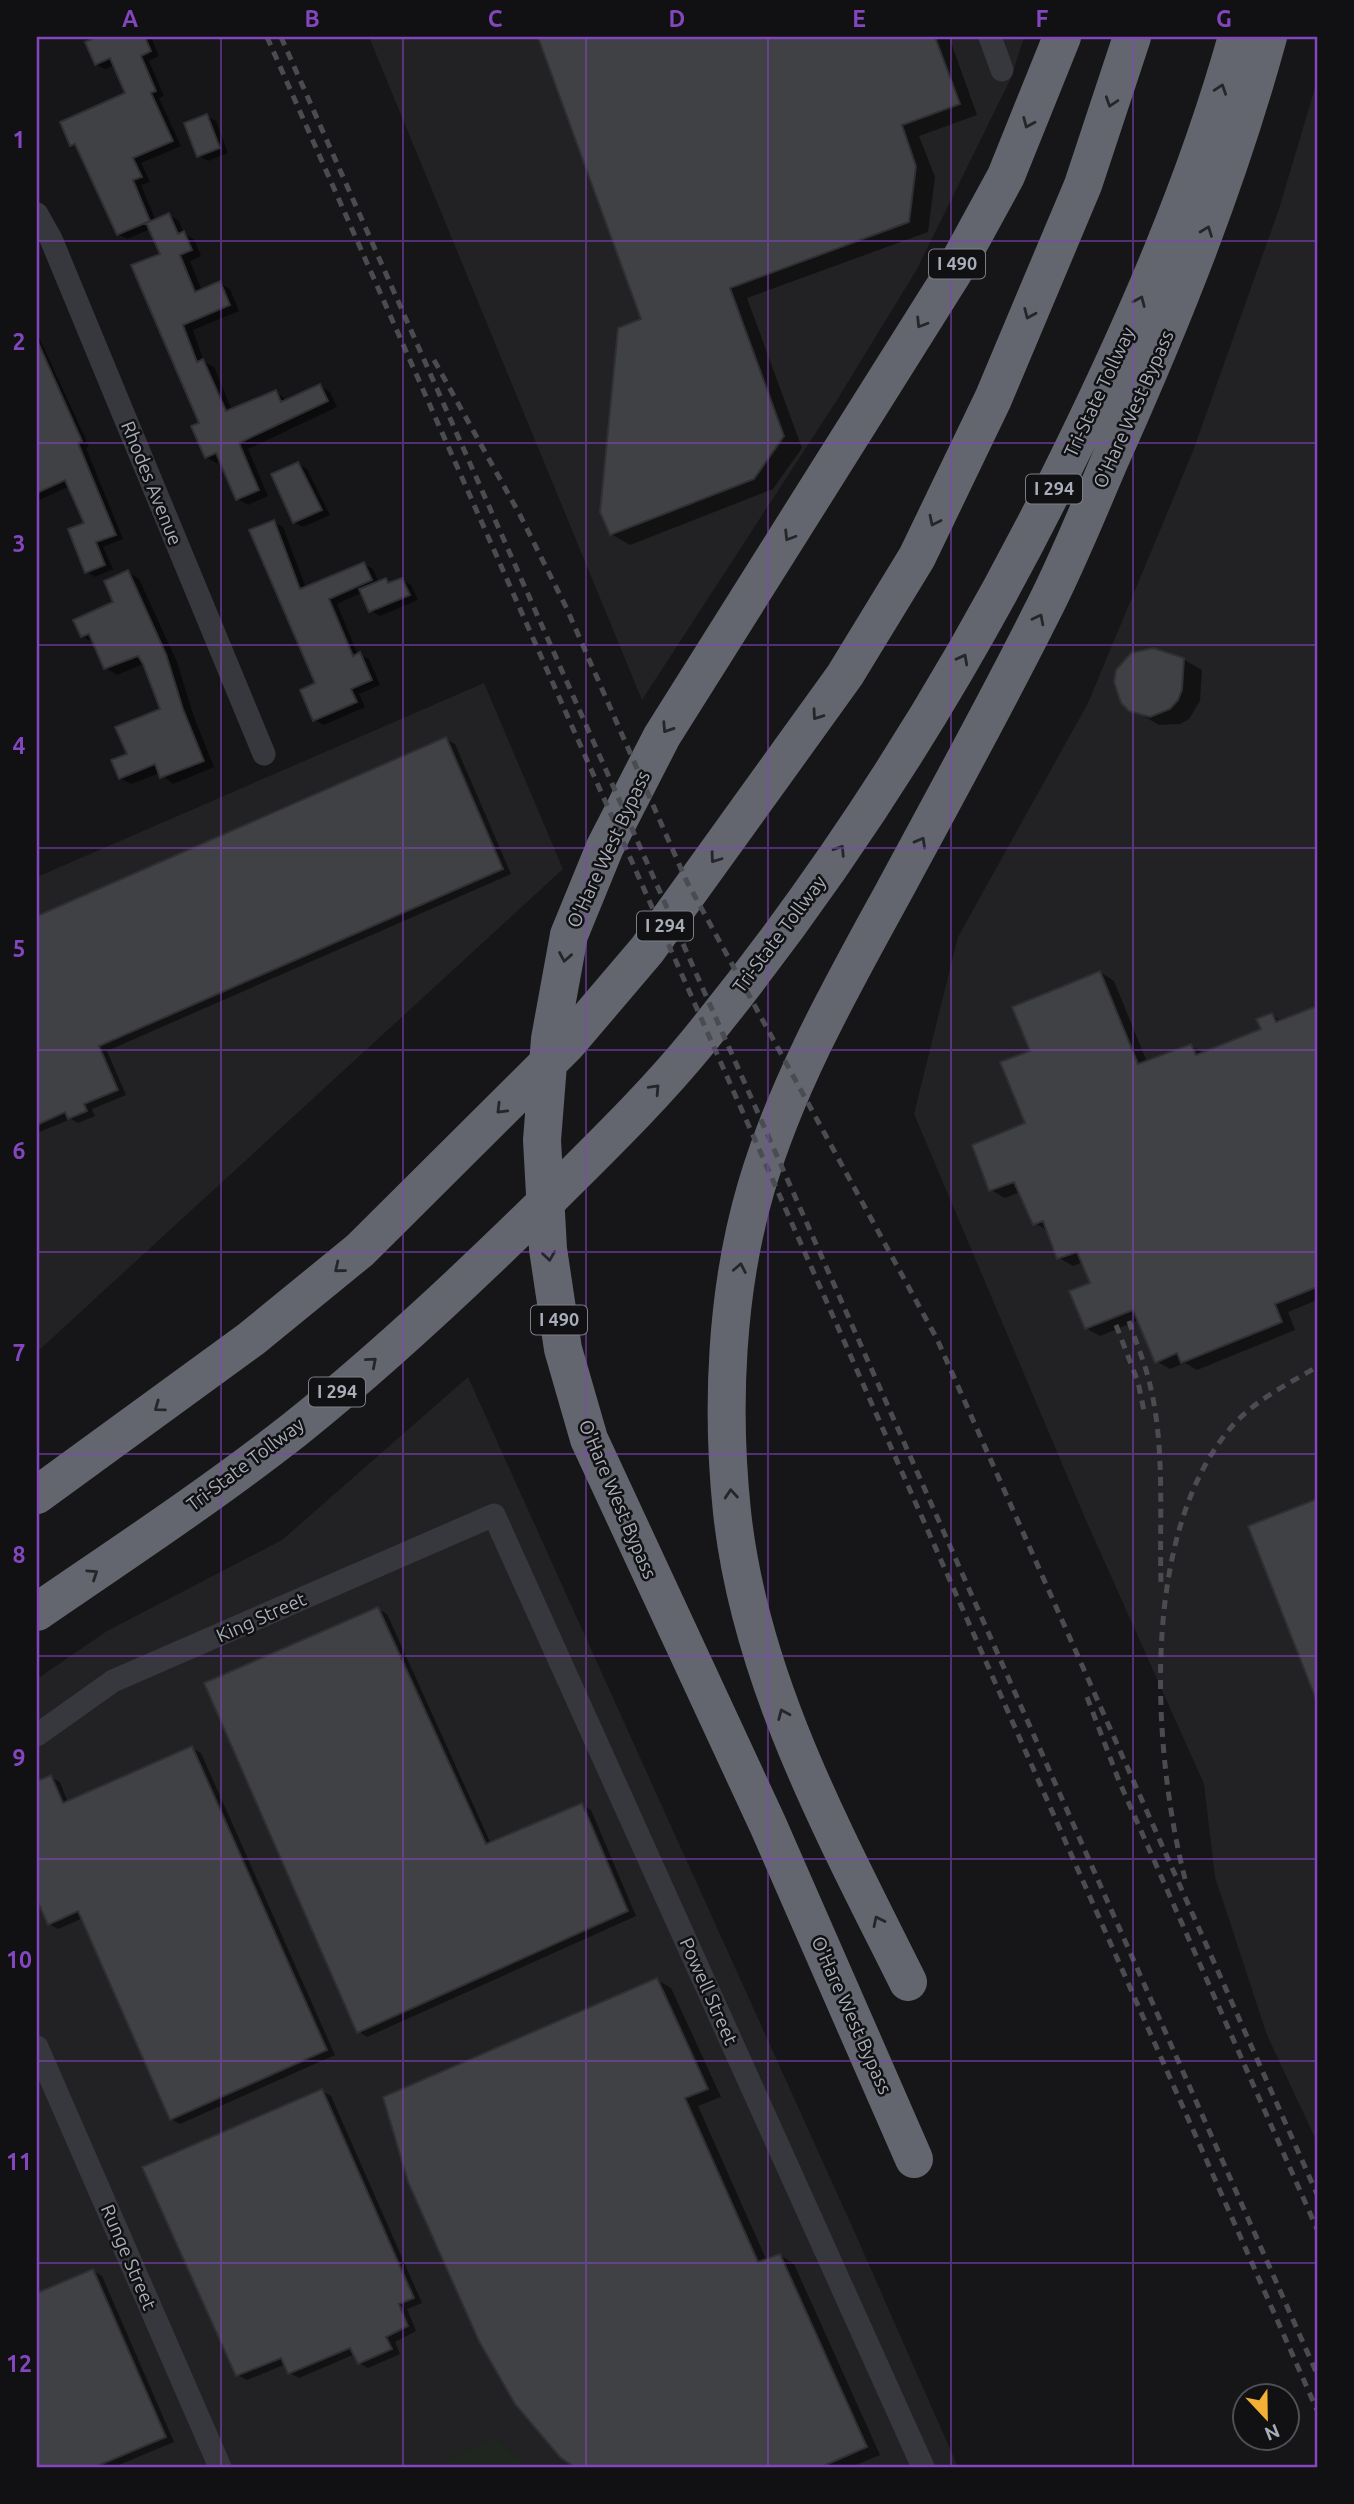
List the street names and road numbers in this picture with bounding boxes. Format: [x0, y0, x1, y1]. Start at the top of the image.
road number: I 490 [929, 250, 985, 278]
street label: Tri-State Tollway [1059, 323, 1139, 461]
street label: O'Hare West Bypass [1088, 327, 1178, 491]
street label: Rhodes Avenue [117, 418, 187, 548]
road number: I 294 [1026, 475, 1082, 504]
street label: O'Hare West Bypass [562, 767, 654, 931]
street label: Tri-State Tollway [728, 871, 830, 997]
road number: I 294 [637, 911, 693, 940]
road number: I 490 [531, 1306, 587, 1335]
road number: I 294 [309, 1378, 365, 1406]
street label: Tri-State Tollway [182, 1413, 308, 1515]
street label: O'Hare West Bypass [575, 1416, 661, 1582]
street label: King Street [213, 1587, 310, 1647]
street label: O'Hare West Bypass [807, 1933, 897, 2097]
street label: Powell Street [676, 1934, 743, 2048]
street label: Runge Street [97, 2201, 161, 2313]

